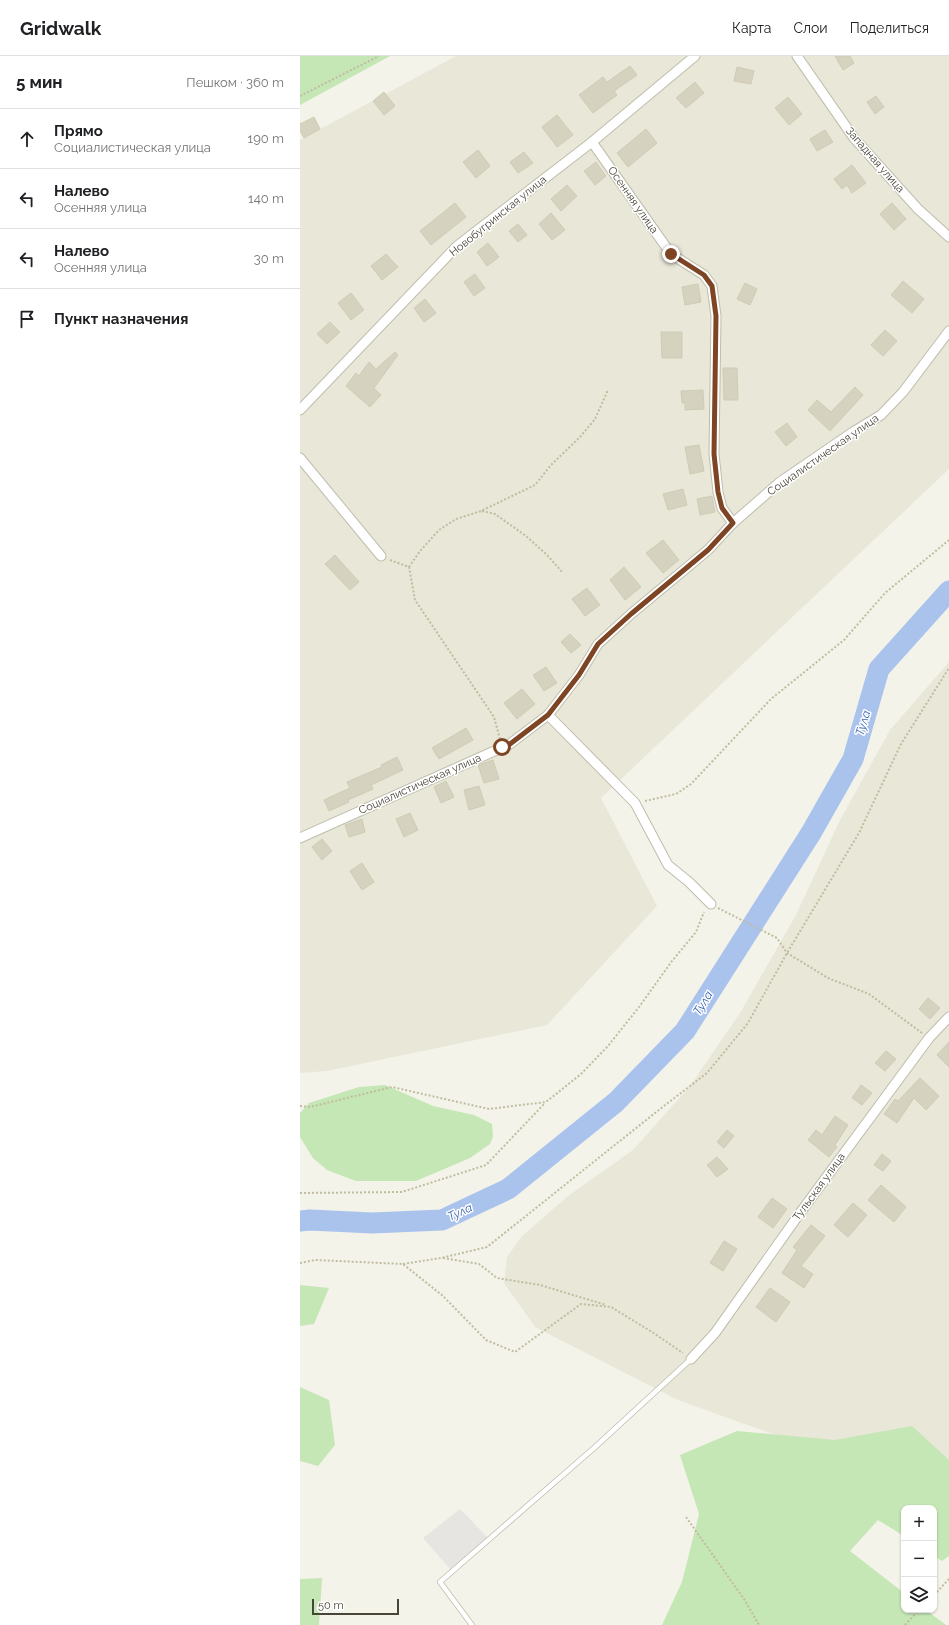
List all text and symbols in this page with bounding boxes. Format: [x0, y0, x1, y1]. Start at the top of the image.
text: Gridwalk [20, 17, 101, 39]
text: Карта [732, 20, 771, 36]
text: Слои [793, 20, 828, 36]
text: Поделиться [850, 20, 929, 36]
text: 5 мин [16, 72, 63, 92]
text: Пешком · 360 m [186, 75, 284, 90]
text: Прямо [54, 122, 103, 140]
street label: Западная улица [843, 125, 907, 195]
icon: ahead [16, 128, 38, 150]
text: 190 m [248, 131, 284, 146]
text: Социалистическая улица [54, 140, 211, 155]
street label: Осенняя улица [605, 164, 661, 236]
street label: Новобугринская улица [447, 173, 549, 259]
text: Налево [54, 182, 109, 200]
icon: left [16, 188, 38, 210]
text: 140 m [248, 191, 284, 206]
text: Осенняя улица [54, 200, 147, 215]
text: Налево [54, 242, 109, 260]
route end [662, 245, 680, 263]
icon: left [16, 248, 38, 270]
text: 30 m [254, 251, 284, 266]
text: Осенняя улица [54, 260, 147, 275]
icon: arrive [16, 308, 38, 330]
text: Пункт назначения [54, 310, 188, 328]
street label: Социалистическая улица [765, 412, 881, 498]
water label: Тула [853, 709, 873, 737]
route start [493, 738, 511, 756]
street label: Социалистическая улица [357, 751, 483, 817]
water label: Тула [690, 988, 716, 1018]
street label: Тульская улица [790, 1151, 848, 1223]
water label: Тула [445, 1200, 475, 1224]
map controls [901, 1505, 937, 1613]
button: + [901, 1505, 937, 1541]
button: − [901, 1541, 937, 1577]
button: layers [901, 1577, 937, 1613]
scale bar [312, 1597, 399, 1616]
text: 50 m [318, 1599, 344, 1612]

